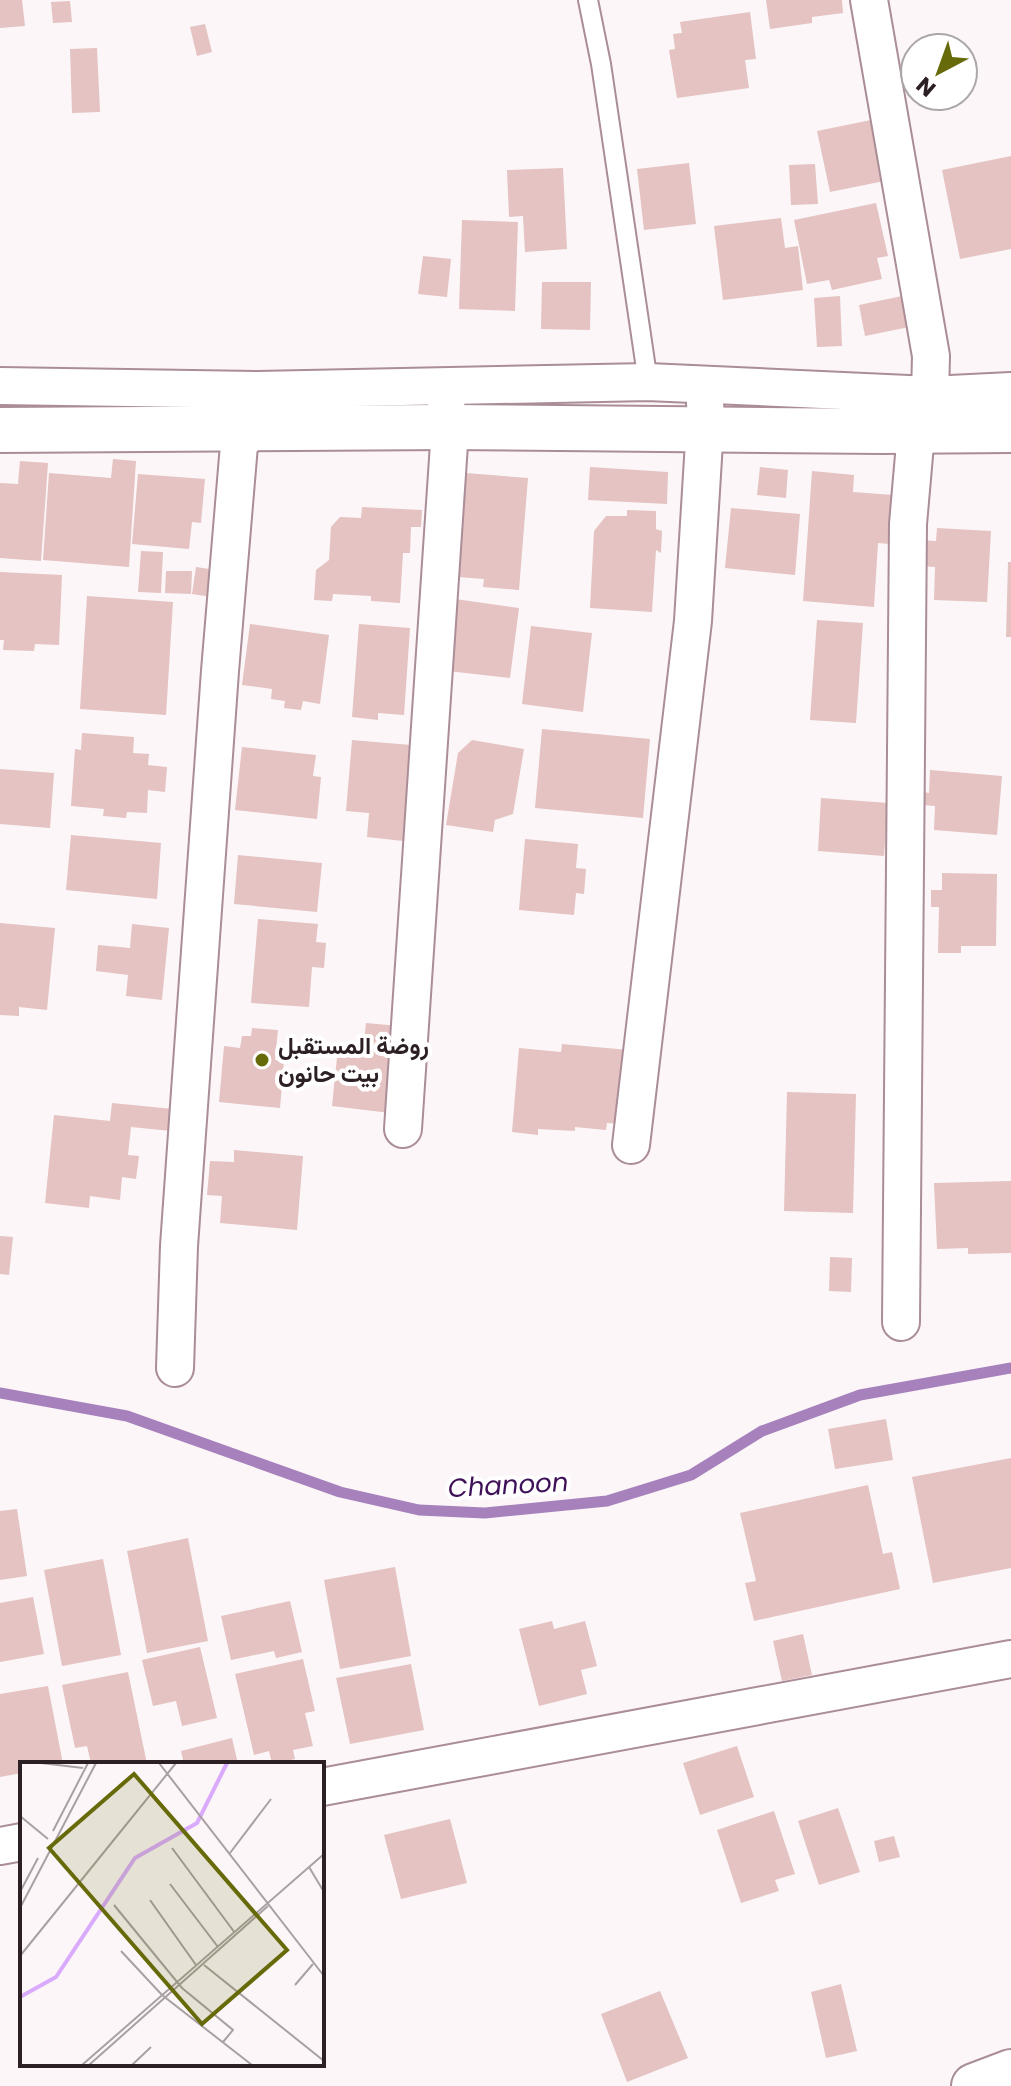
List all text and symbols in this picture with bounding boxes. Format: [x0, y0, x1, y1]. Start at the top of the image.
north arrow [899, 32, 979, 112]
text: N [910, 70, 943, 104]
place label: روضة المستقبل بيت حانون [278, 1029, 429, 1090]
marker: روضة المستقبل بيت حانون [253, 1051, 271, 1069]
water label: Chanoon [447, 1464, 569, 1506]
inset map [20, 1762, 324, 2066]

